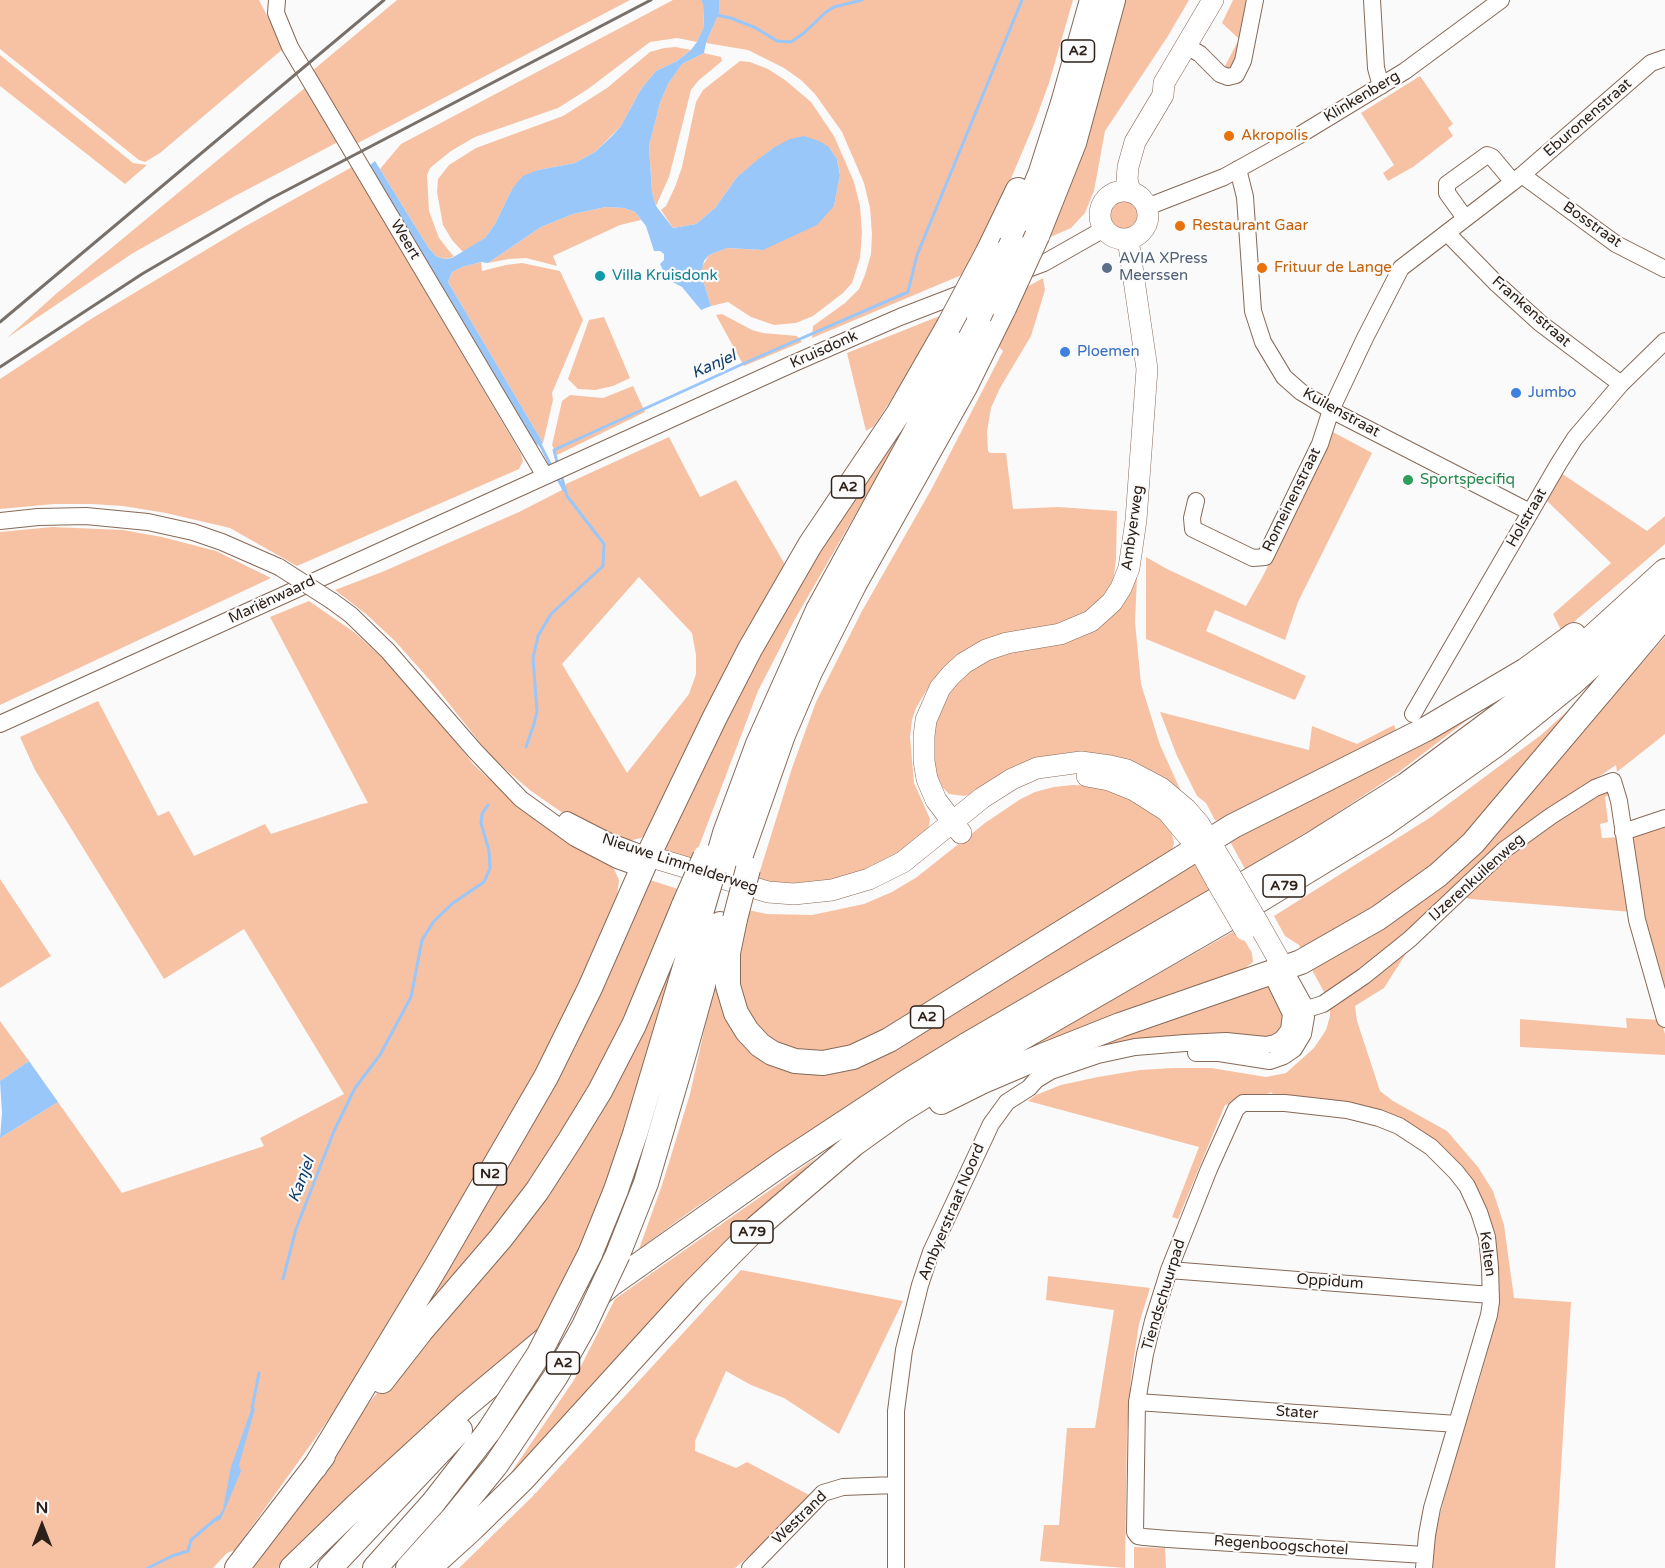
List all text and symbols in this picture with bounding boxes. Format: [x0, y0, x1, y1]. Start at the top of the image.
road number: A2 [1062, 40, 1094, 62]
street label: Klinkenberg [1321, 67, 1403, 127]
street label: Eburonenstraat [1540, 75, 1636, 161]
place label: Akropolis [1241, 127, 1308, 145]
marker: Akropolis [1222, 129, 1236, 143]
street label: Bosstraat [1559, 198, 1625, 252]
street label: Weert [386, 217, 424, 263]
place label: Restaurant Gaar [1192, 217, 1308, 235]
marker: Restaurant Gaar [1173, 219, 1187, 233]
place label: AVIA XPress Meerssen [1119, 250, 1208, 285]
place label: Frituur de Lange [1274, 259, 1392, 277]
marker: AVIA XPress Meerssen [1100, 261, 1114, 275]
marker: Frituur de Lange [1255, 261, 1269, 275]
place label: Villa Kruisdonk [612, 267, 718, 285]
marker: Villa Kruisdonk [593, 269, 607, 283]
street label: Frankenstraat [1488, 273, 1574, 351]
street label: Kruisdonk [788, 327, 860, 373]
place label: Ploemen [1077, 343, 1140, 361]
marker: Ploemen [1058, 345, 1072, 359]
water label: Kanjel [689, 347, 739, 383]
street label: Kuilenstraat [1299, 384, 1383, 442]
place label: Jumbo [1528, 384, 1576, 402]
marker: Jumbo [1509, 386, 1523, 400]
street label: Romeinenstraat [1259, 445, 1325, 555]
place label: Sportspecifiq [1420, 471, 1515, 489]
marker: Sportspecifiq [1401, 473, 1415, 487]
road number: A2 [832, 476, 864, 498]
street label: Ambyerweg [1118, 484, 1148, 572]
street label: Holstraat [1503, 485, 1551, 551]
street label: Mariënwaard [226, 572, 318, 628]
street label: Nieuwe Limmelderweg [600, 830, 760, 898]
street label: IJzerenkuilenweg [1426, 830, 1528, 926]
road number: A79 [1263, 875, 1305, 897]
road number: A2 [910, 1006, 944, 1028]
street label: Ambyerstraat Noord [915, 1141, 989, 1283]
water label: Kanjel [285, 1155, 319, 1205]
road number: N2 [474, 1163, 506, 1185]
road number: A79 [731, 1221, 773, 1243]
street label: Kelten [1475, 1230, 1499, 1278]
street label: Tiendschuurpad [1139, 1237, 1189, 1353]
street label: Oppidum [1296, 1271, 1364, 1293]
road number: A2 [546, 1352, 580, 1374]
street label: Stater [1275, 1403, 1319, 1423]
street label: Westrand [769, 1488, 831, 1548]
north arrow [12, 1496, 72, 1556]
text: N [36, 1498, 48, 1518]
street label: Regenboogschotel [1213, 1532, 1349, 1560]

